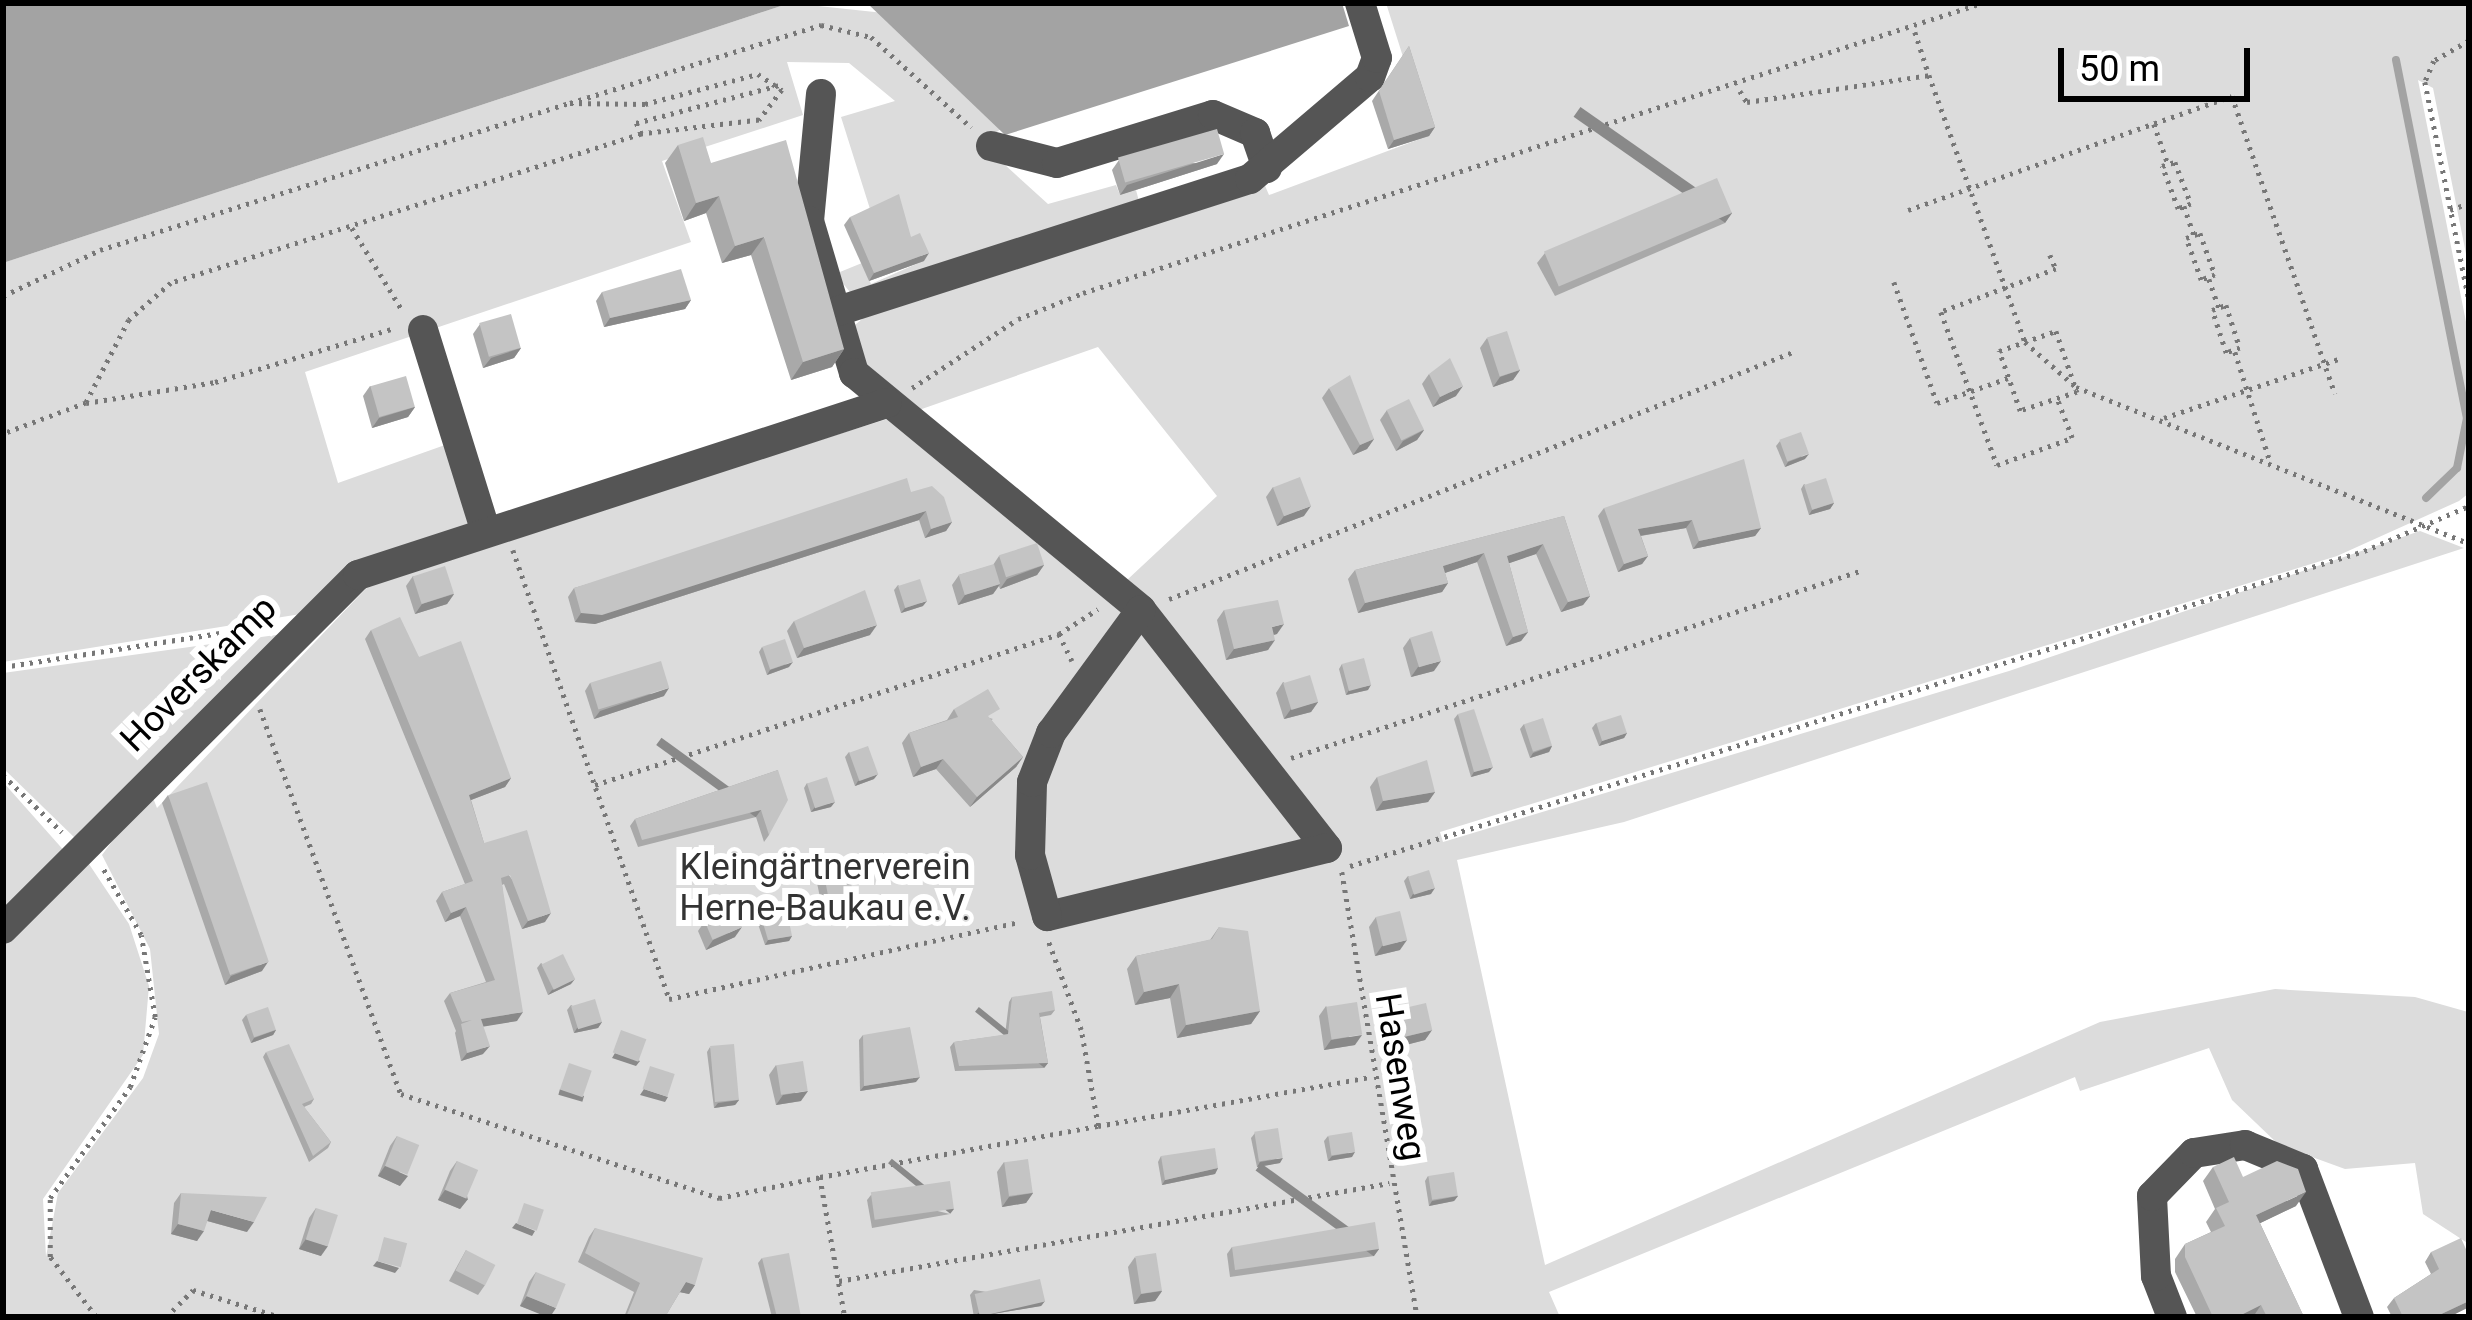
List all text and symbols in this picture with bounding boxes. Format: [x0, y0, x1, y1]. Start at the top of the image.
scale bar [2064, 24, 2256, 98]
text: 50 m [2079, 48, 2160, 90]
street label: Hoverskamp [112, 587, 286, 761]
park label: Kleingärtnerverein Herne-Baukau e.V. [679, 845, 971, 930]
street label: Hasenweg [1365, 990, 1435, 1164]

